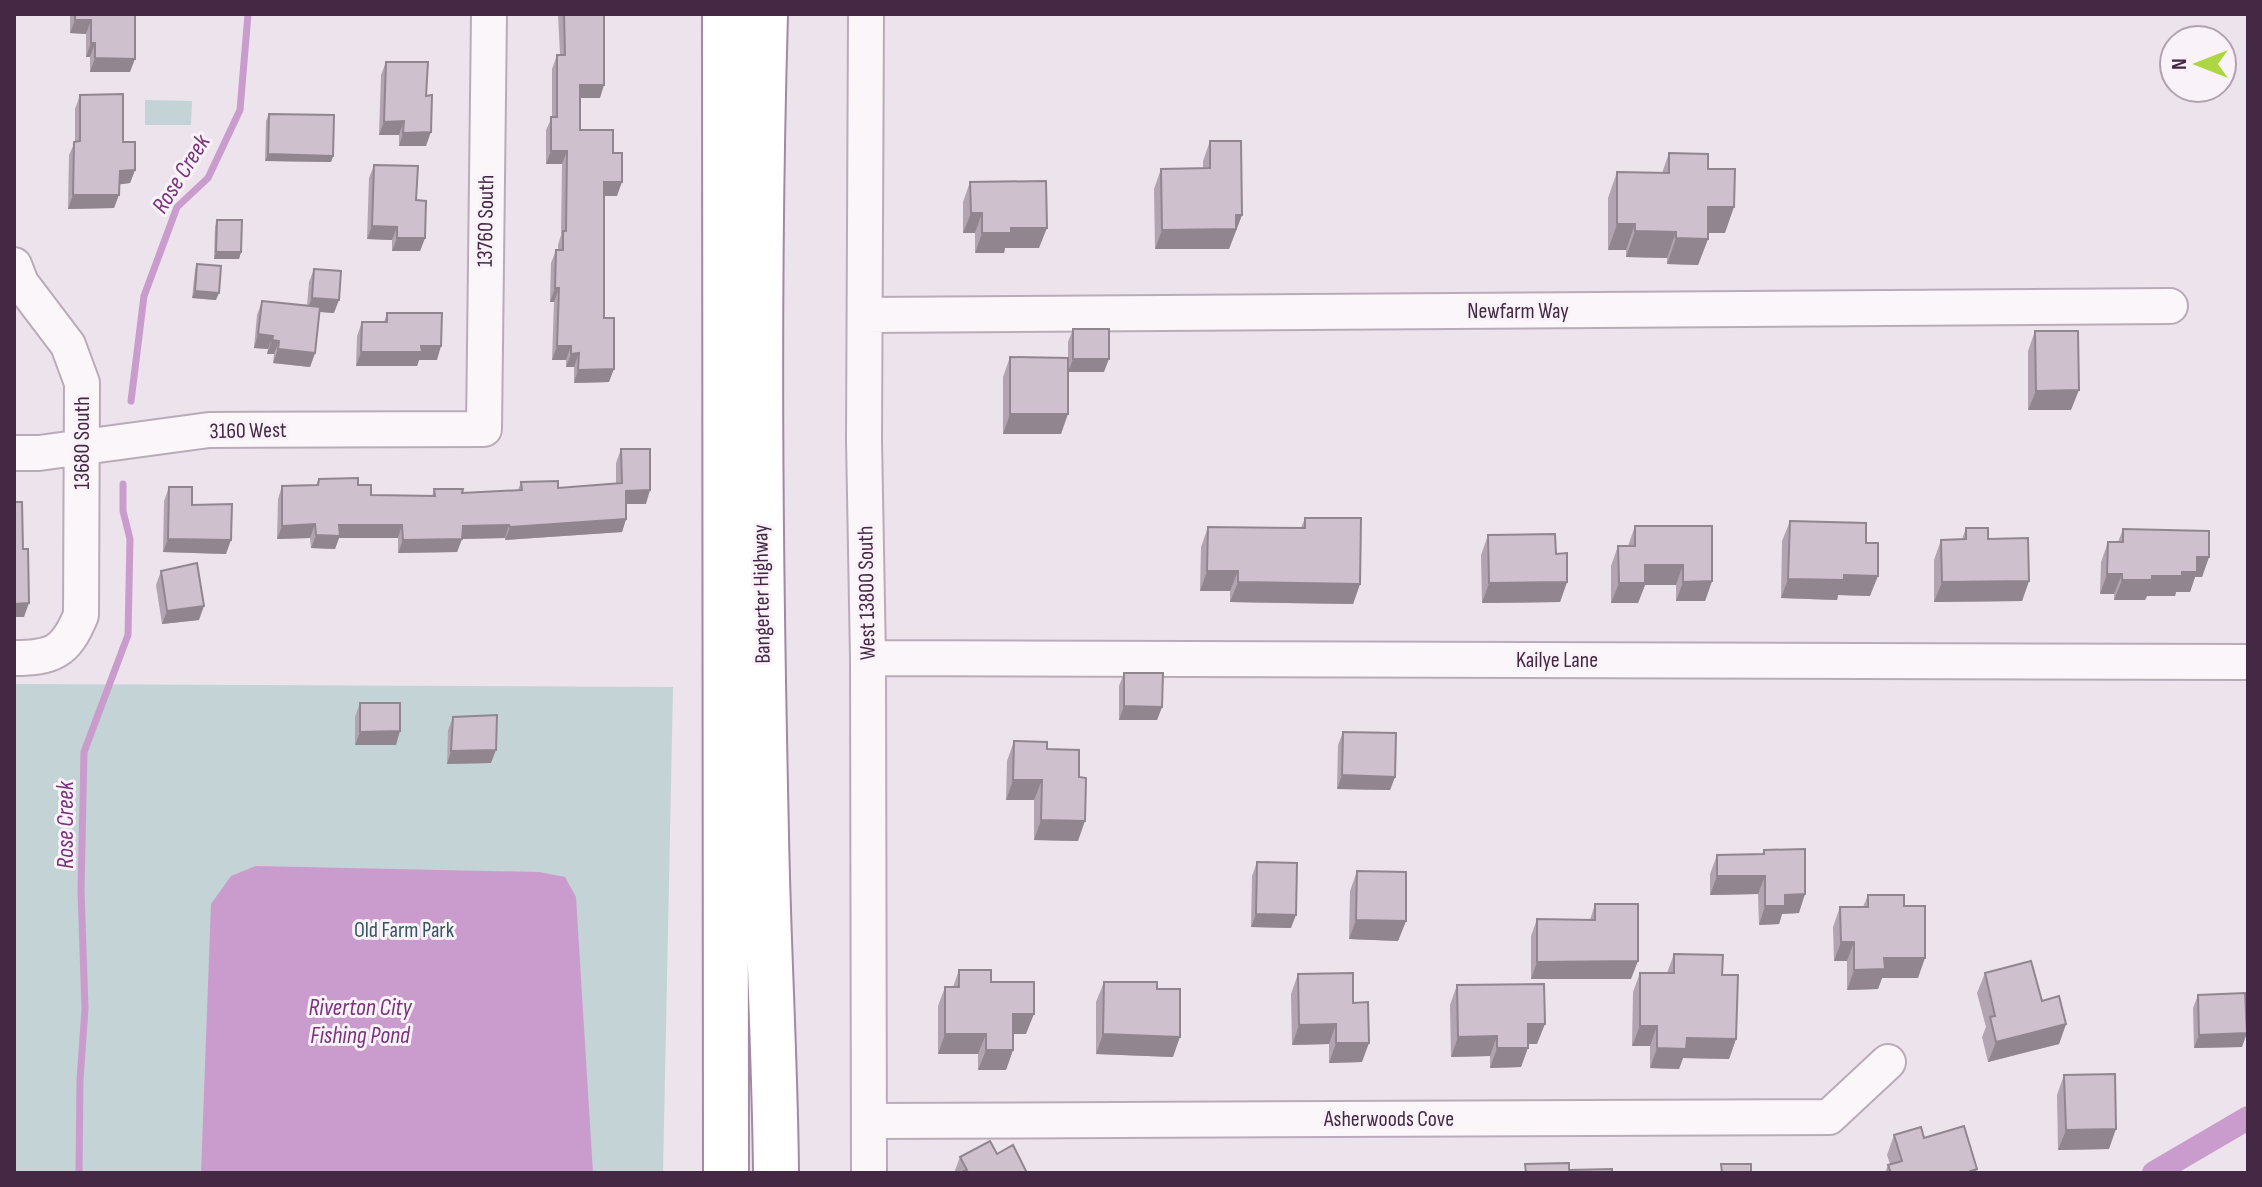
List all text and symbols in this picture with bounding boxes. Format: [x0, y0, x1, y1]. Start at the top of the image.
north arrow [2158, 24, 2238, 104]
text: N [2166, 58, 2193, 70]
water label: Rose Creek [146, 128, 217, 219]
street label: 13760 South [472, 175, 500, 267]
street label: Newfarm Way [1467, 298, 1569, 325]
street label: 13680 South [69, 396, 96, 490]
street label: 3160 West [209, 417, 287, 445]
street label: Bangerter Highway [747, 524, 777, 664]
street label: West 13800 South [852, 526, 882, 660]
street label: Kailye Lane [1516, 647, 1598, 674]
water label: Rose Creek [51, 780, 80, 869]
park label: Old Farm Park [354, 917, 455, 944]
water label: Riverton City Fishing Pond [308, 993, 412, 1050]
street label: Asherwoods Cove [1323, 1106, 1454, 1133]

